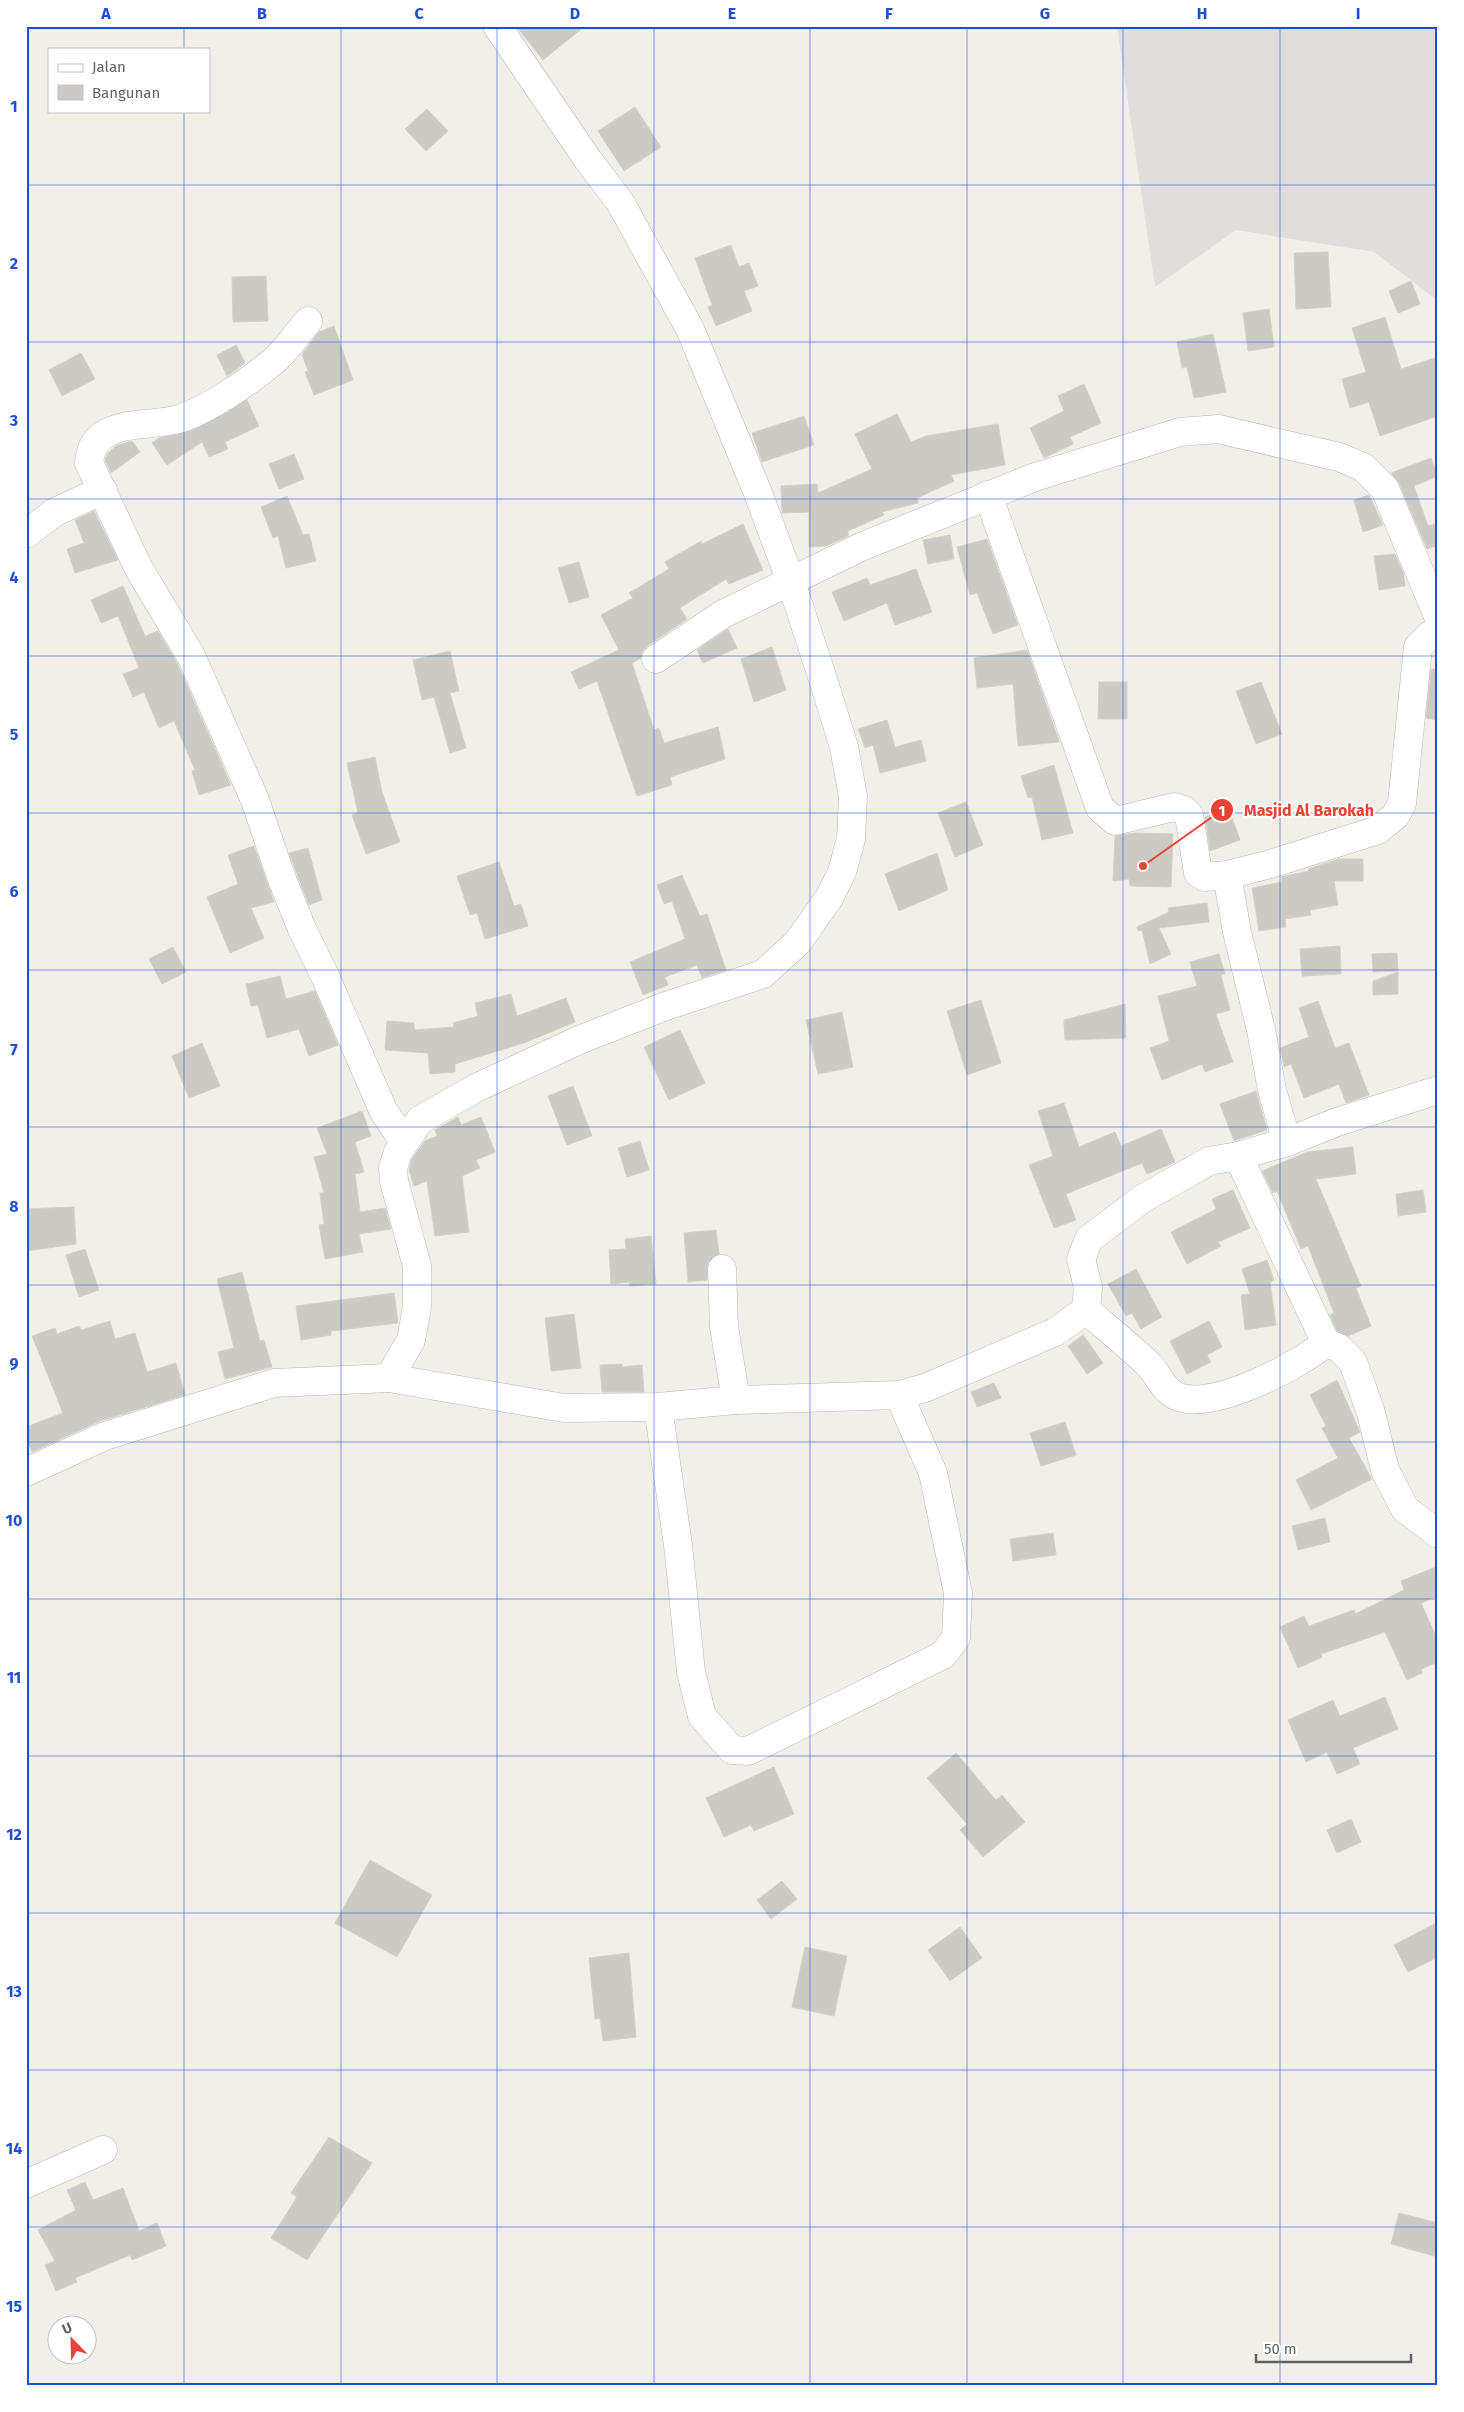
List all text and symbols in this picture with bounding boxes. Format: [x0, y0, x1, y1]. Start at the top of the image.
text: A [100, 4, 111, 23]
text: B [257, 4, 267, 23]
text: C [414, 4, 424, 23]
text: D [570, 4, 580, 23]
text: E [728, 4, 736, 23]
text: F [885, 4, 893, 23]
text: G [1040, 4, 1050, 23]
text: H [1197, 4, 1207, 23]
text: I [1356, 4, 1360, 23]
legend [48, 48, 210, 112]
text: Jalan [92, 58, 126, 76]
text: Bangunan [92, 84, 160, 102]
text: 1 [10, 97, 18, 116]
text: 2 [10, 254, 18, 273]
text: 3 [9, 411, 18, 430]
text: 4 [9, 568, 19, 587]
text: 5 [10, 725, 19, 744]
callout: Masjid Al Barokah [1209, 795, 1384, 826]
text: Masjid Al Barokah [1244, 801, 1374, 820]
text: 1 [1219, 802, 1225, 820]
text: 6 [9, 882, 19, 901]
text: 7 [10, 1040, 18, 1059]
text: 8 [9, 1197, 19, 1216]
text: 9 [10, 1354, 19, 1373]
text: 10 [6, 1511, 22, 1530]
text: 11 [7, 1668, 21, 1687]
text: 12 [6, 1825, 22, 1844]
text: 13 [6, 1982, 22, 2001]
text: 14 [6, 2139, 22, 2158]
text: 15 [6, 2297, 22, 2316]
north arrow [48, 2314, 98, 2364]
text: U [60, 2319, 75, 2338]
scale bar [1256, 2332, 1412, 2364]
text: 50 m [1264, 2340, 1297, 2358]

